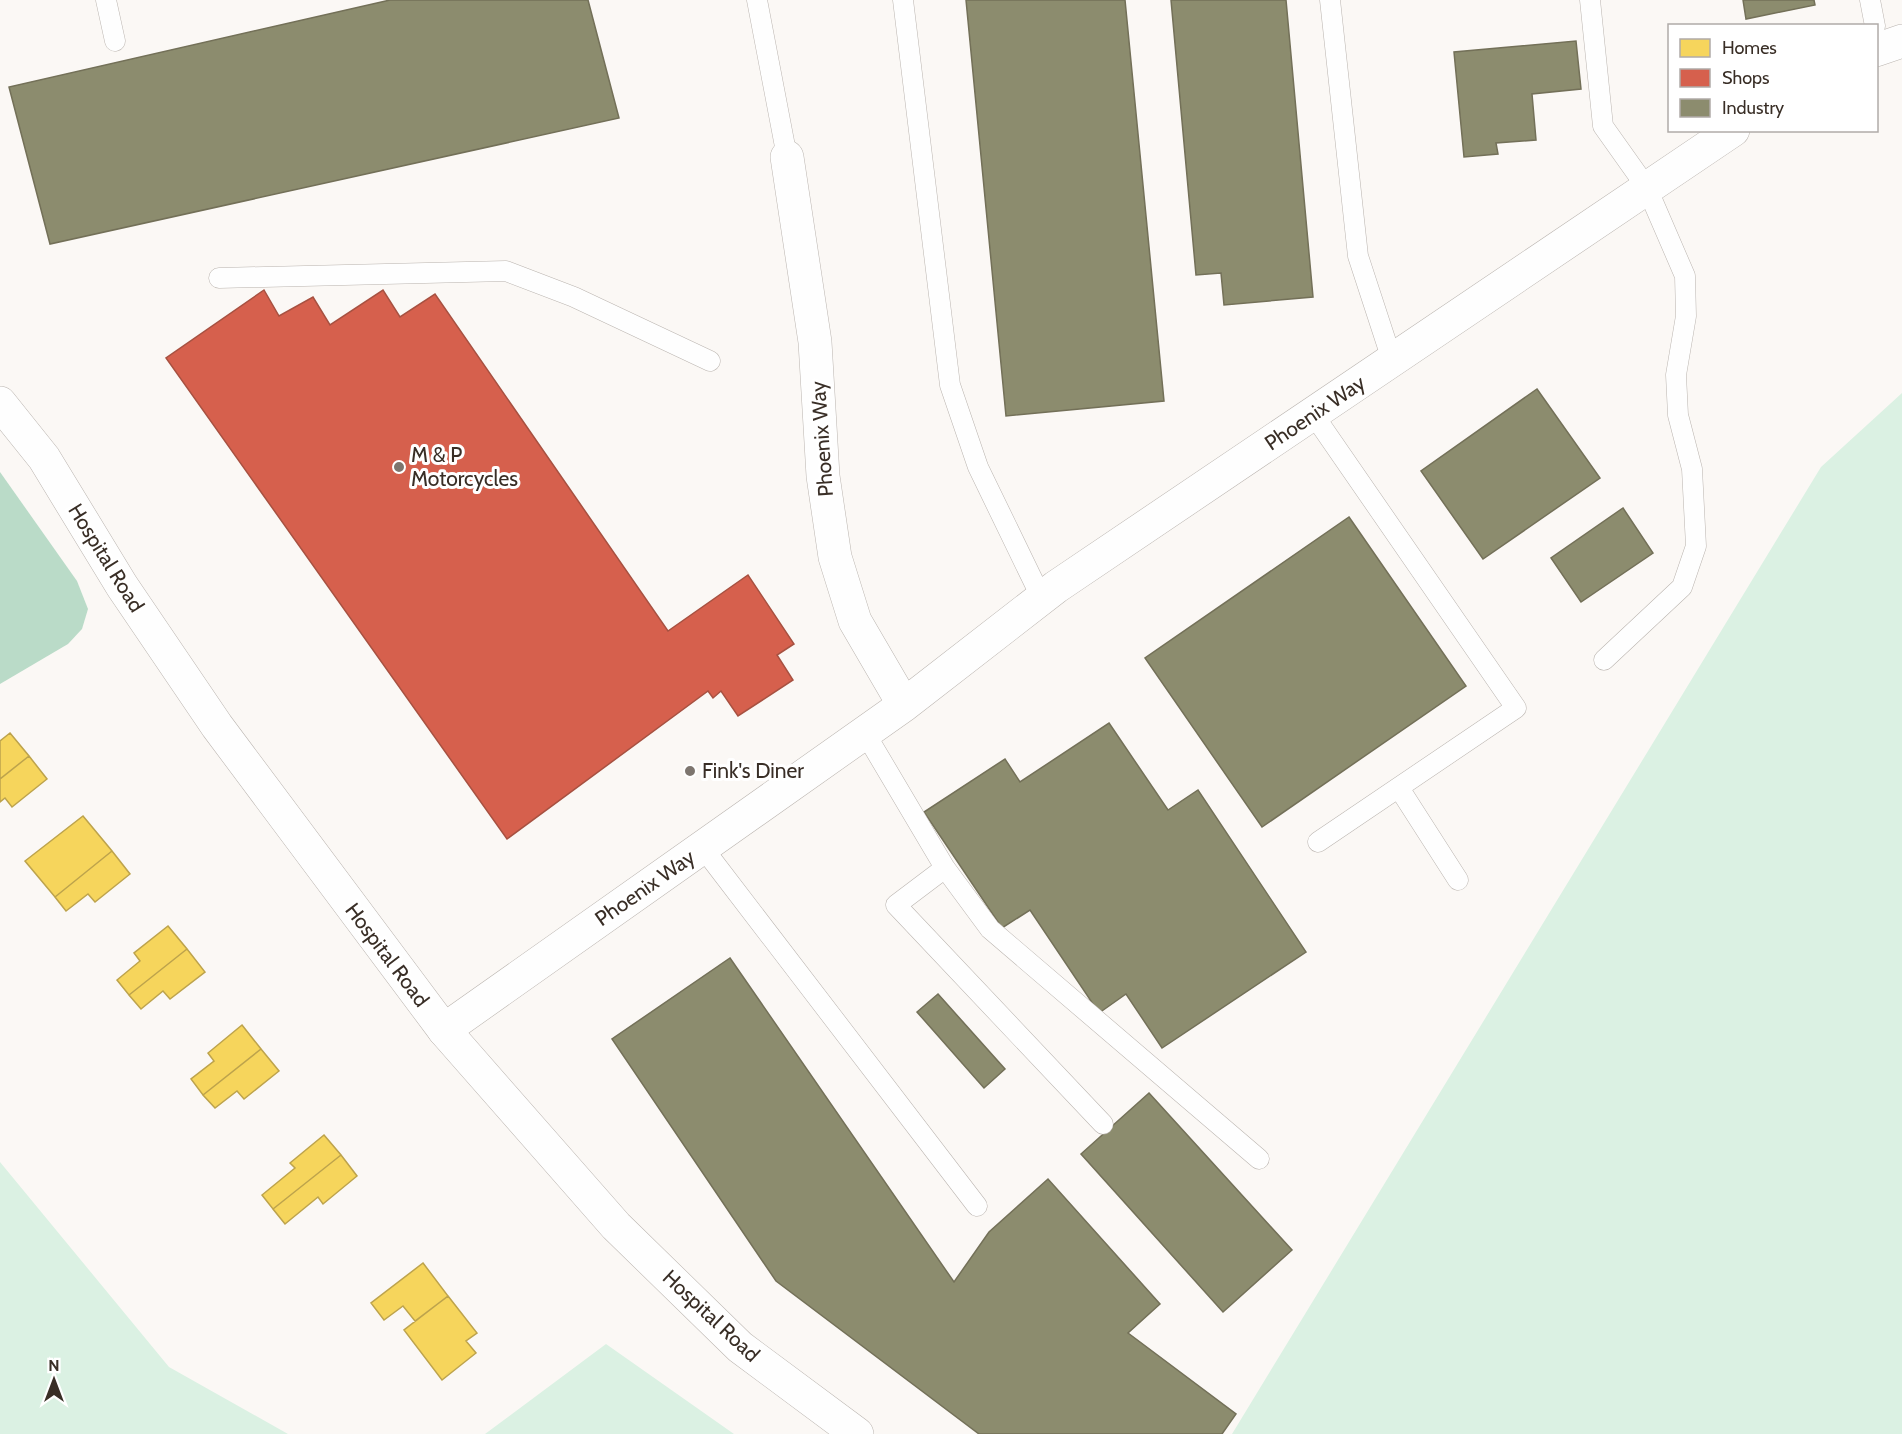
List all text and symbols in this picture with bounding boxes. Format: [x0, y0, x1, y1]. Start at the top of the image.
legend [1668, 24, 1878, 132]
text: Homes [1722, 37, 1777, 59]
text: Shops [1722, 67, 1770, 89]
text: Industry [1722, 97, 1784, 119]
street label: Phoenix Way [1260, 370, 1370, 455]
street label: Phoenix Way [805, 380, 838, 498]
place label: M & P Motorcycles [411, 442, 518, 491]
marker: M & P Motorcycles [392, 460, 406, 474]
street label: Hospital Road [63, 499, 150, 617]
place label: Fink's Diner [702, 758, 804, 783]
marker: Fink's Diner [683, 764, 697, 778]
street label: Phoenix Way [590, 844, 700, 931]
street label: Hospital Road [340, 898, 434, 1011]
street label: Hospital Road [658, 1264, 765, 1367]
north arrow [24, 1350, 84, 1410]
text: N [48, 1356, 60, 1375]

